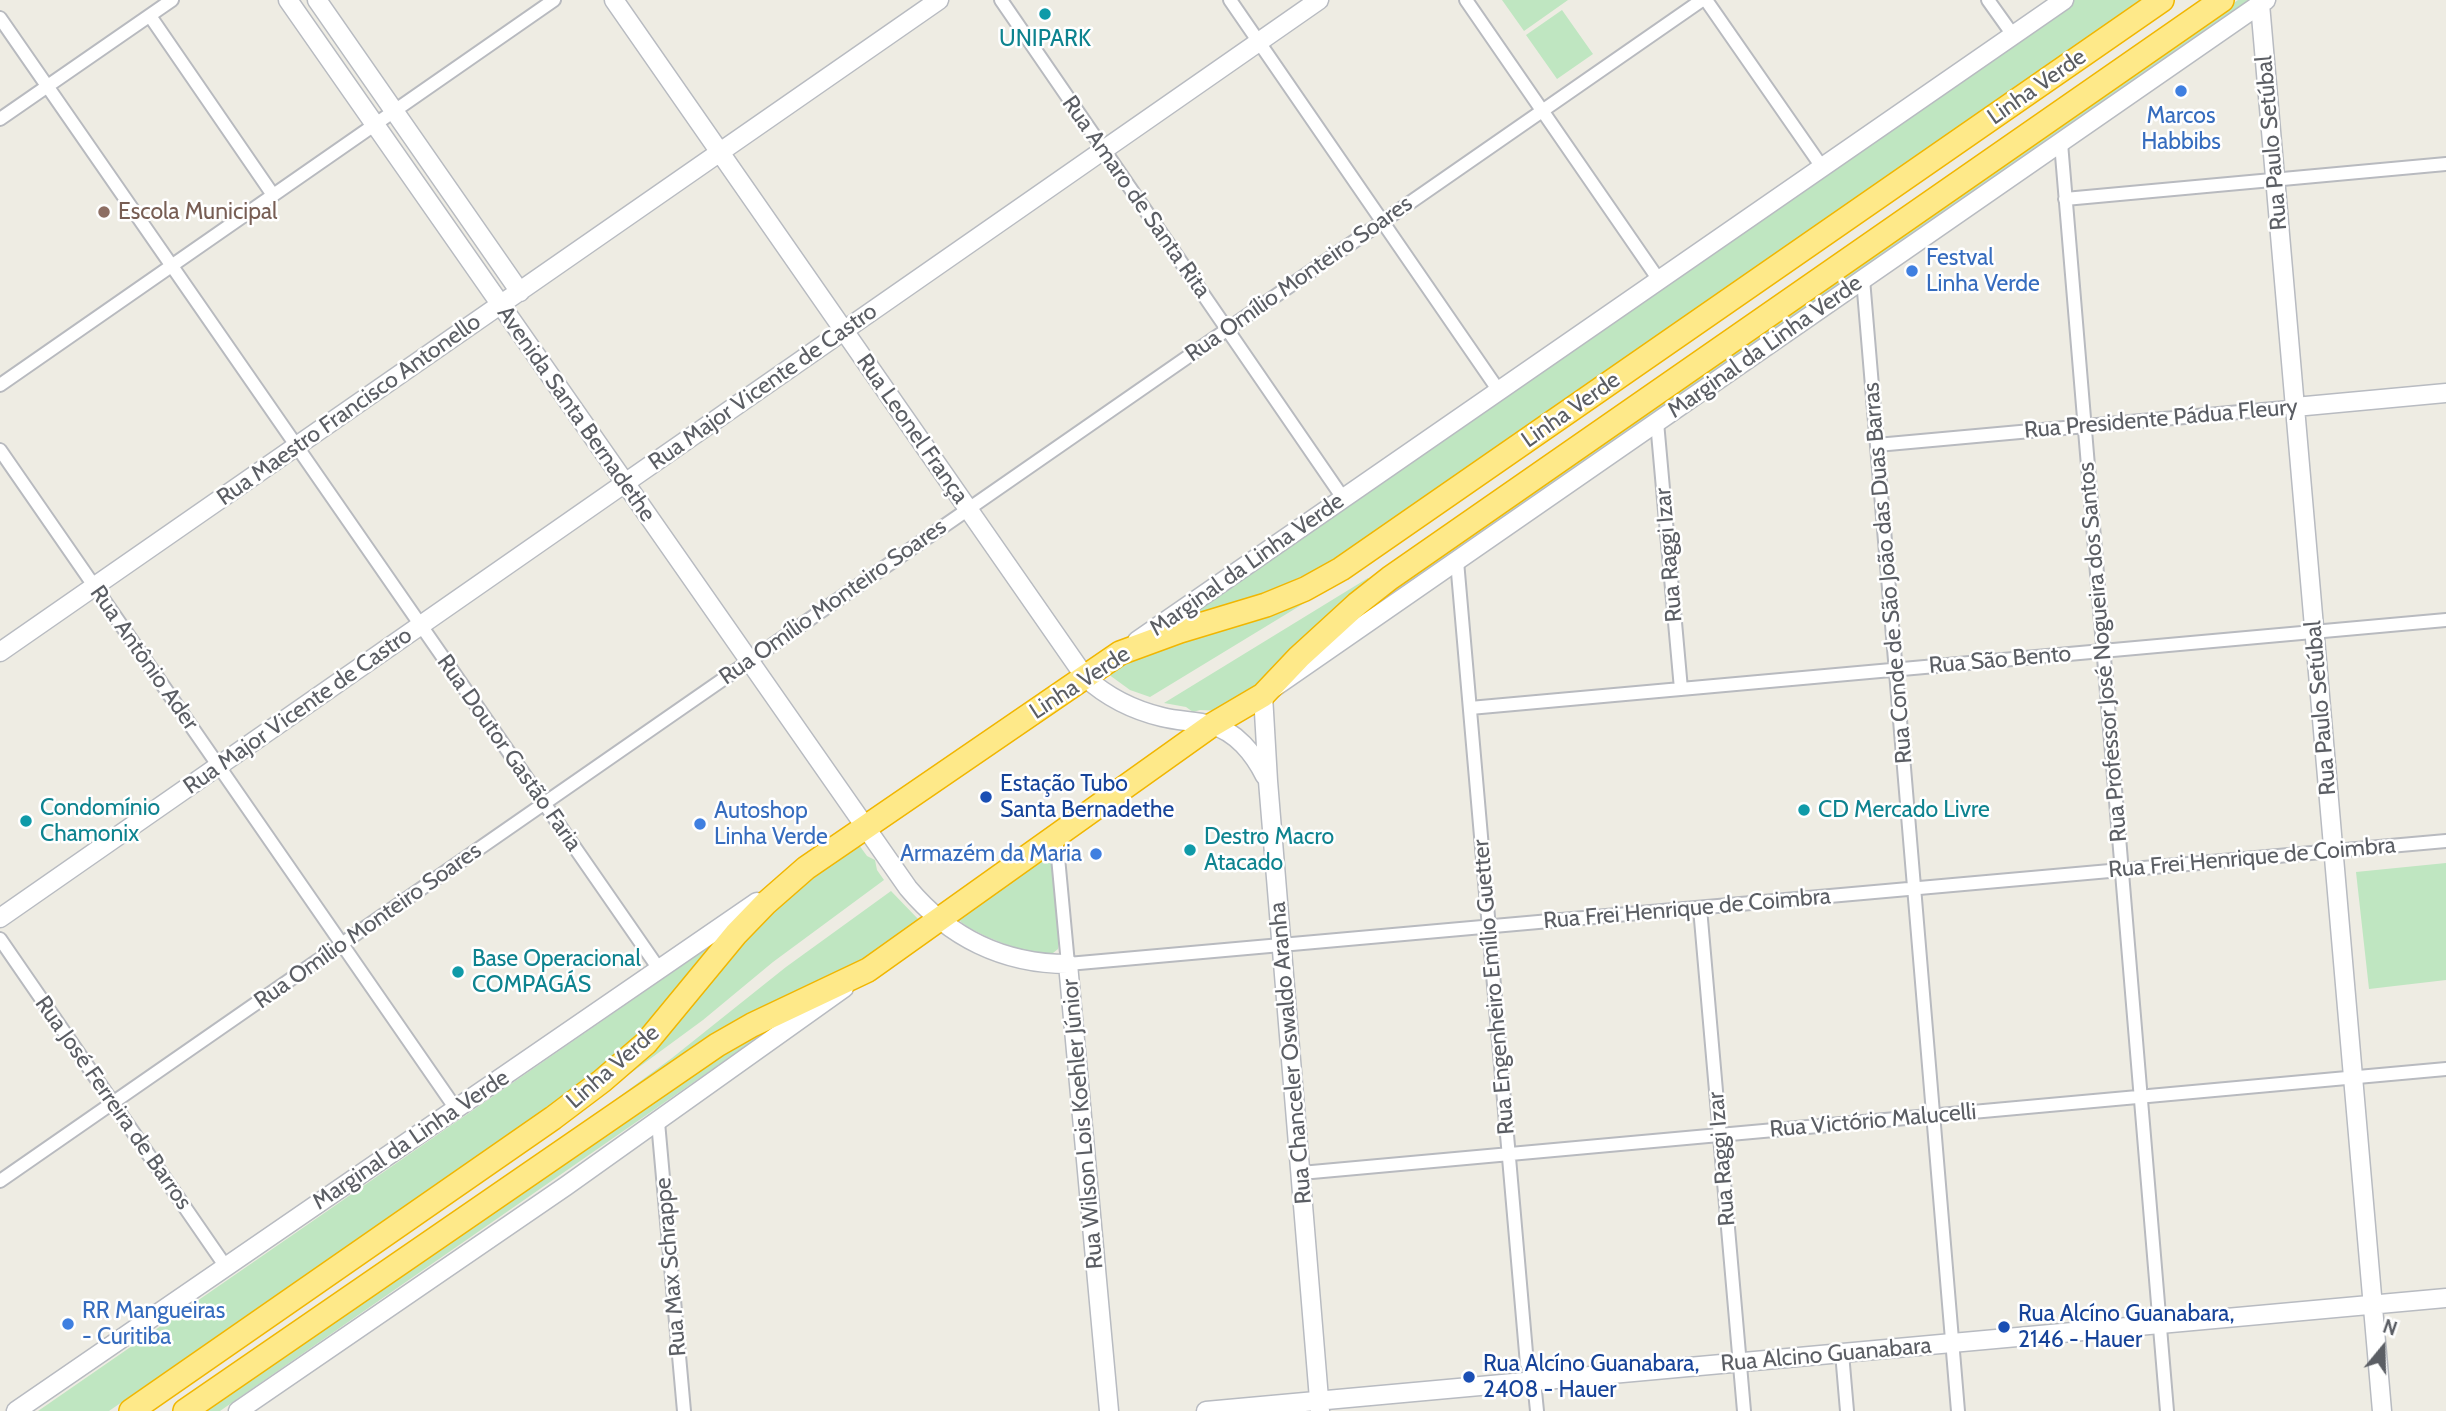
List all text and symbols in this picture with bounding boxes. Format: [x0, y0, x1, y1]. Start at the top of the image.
marker: UNIPARK [1037, 6, 1053, 22]
place label: UNIPARK [999, 25, 1091, 53]
street label: Linha Verde [1982, 43, 2092, 131]
street label: Rua Paulo Setúbal [2251, 55, 2293, 231]
marker: Marcos Habbibs [2173, 83, 2189, 99]
street label: Rua Amaro de Santa Rita [1056, 91, 1216, 303]
place label: Marcos Habbibs [2141, 102, 2221, 156]
street label: Rua Omílio Monteiro Soares [1180, 190, 1418, 368]
place label: Escola Municipal [118, 198, 278, 226]
marker: Escola Municipal [96, 204, 112, 220]
place label: Festval Linha Verde [1926, 244, 2040, 298]
marker: Festval Linha Verde [1904, 263, 1920, 279]
street label: Marginal da Linha Verde [1663, 269, 1867, 425]
street label: Rua Major Vicente de Castro [643, 298, 883, 476]
street label: Avenida Santa Bernadethe [491, 301, 661, 527]
street label: Rua Maestro Francisco Antonello [212, 308, 486, 512]
street label: Rua Leonel França [850, 349, 974, 509]
street label: Linha Verde [1516, 366, 1626, 454]
street label: Rua Conde de São João das Duas Barras [1858, 381, 1918, 765]
street label: Rua Presidente Pádua Fleury [2023, 393, 2299, 445]
street label: Rua Professor José Nogueira dos Santos [2073, 461, 2133, 843]
street label: Marginal da Linha Verde [1145, 487, 1349, 643]
street label: Rua Raggi Izar [1649, 487, 1689, 623]
street label: Rua Omílio Monteiro Soares [714, 513, 952, 691]
street label: Rua Antônio Ader [84, 580, 204, 736]
street label: Rua Paulo Setúbal [2300, 620, 2342, 796]
street label: Rua Major Vicente de Castro [178, 622, 418, 800]
street label: Linha Verde [1025, 640, 1135, 726]
street label: Rua São Bento [1928, 640, 2072, 680]
street label: Rua Doutor Gastão Faria [431, 649, 587, 857]
place label: Estação Tubo Santa Bernadethe [1000, 770, 1174, 824]
marker: Estação Tubo Santa Bernadethe [978, 789, 994, 805]
place label: Condomínio Chamonix [40, 794, 160, 848]
place label: CD Mercado Livre [1818, 796, 1990, 824]
place label: Autoshop Linha Verde [714, 797, 828, 851]
marker: CD Mercado Livre [1796, 802, 1812, 818]
marker: Condomínio Chamonix [18, 813, 34, 829]
marker: Autoshop Linha Verde [692, 816, 708, 832]
place label: Destro Macro Atacado [1204, 823, 1334, 877]
street label: Rua Frei Henrique de Coimbra [2107, 832, 2397, 884]
street label: Rua Omílio Monteiro Soares [249, 837, 487, 1015]
street label: Rua Engenheiro Emílio Guetter [1467, 838, 1521, 1136]
place label: Armazém da Maria [900, 840, 1082, 868]
marker: Destro Macro Atacado [1182, 842, 1198, 858]
marker: Armazém da Maria [1088, 846, 1104, 862]
street label: Rua Frei Henrique de Coimbra [1542, 883, 1832, 935]
street label: Rua Chanceler Oswaldo Aranha [1264, 901, 1318, 1205]
place label: Base Operacional COMPAGÁS [472, 945, 641, 999]
marker: Base Operacional COMPAGÁS [450, 964, 466, 980]
street label: Rua Wilson Lois Koehler Júnior [1057, 978, 1109, 1270]
street label: Rua José Ferreira de Barros [29, 991, 197, 1215]
street label: Linha Verde [561, 1019, 665, 1115]
street label: Marginal da Linha Verde [308, 1064, 514, 1216]
street label: Rua Raggi Izar [1702, 1091, 1742, 1227]
street label: Rua Victório Malucelli [1769, 1098, 1977, 1144]
street label: Rua Max Schrappe [649, 1176, 693, 1358]
place label: RR Mangueiras - Curitiba [82, 1297, 225, 1351]
place label: Rua Alcíno Guanabara, 2146 - Hauer [2018, 1300, 2234, 1354]
north arrow [2348, 1313, 2418, 1383]
text: N [2380, 1315, 2400, 1341]
marker: RR Mangueiras - Curitiba [60, 1316, 76, 1332]
marker: Rua Alcíno Guanabara, 2146 - Hauer [1996, 1319, 2012, 1335]
street label: Rua Alcino Guanabara [1719, 1332, 1933, 1378]
place label: Rua Alcíno Guanabara, 2408 - Hauer [1483, 1350, 1699, 1404]
marker: Rua Alcíno Guanabara, 2408 - Hauer [1461, 1369, 1477, 1385]

